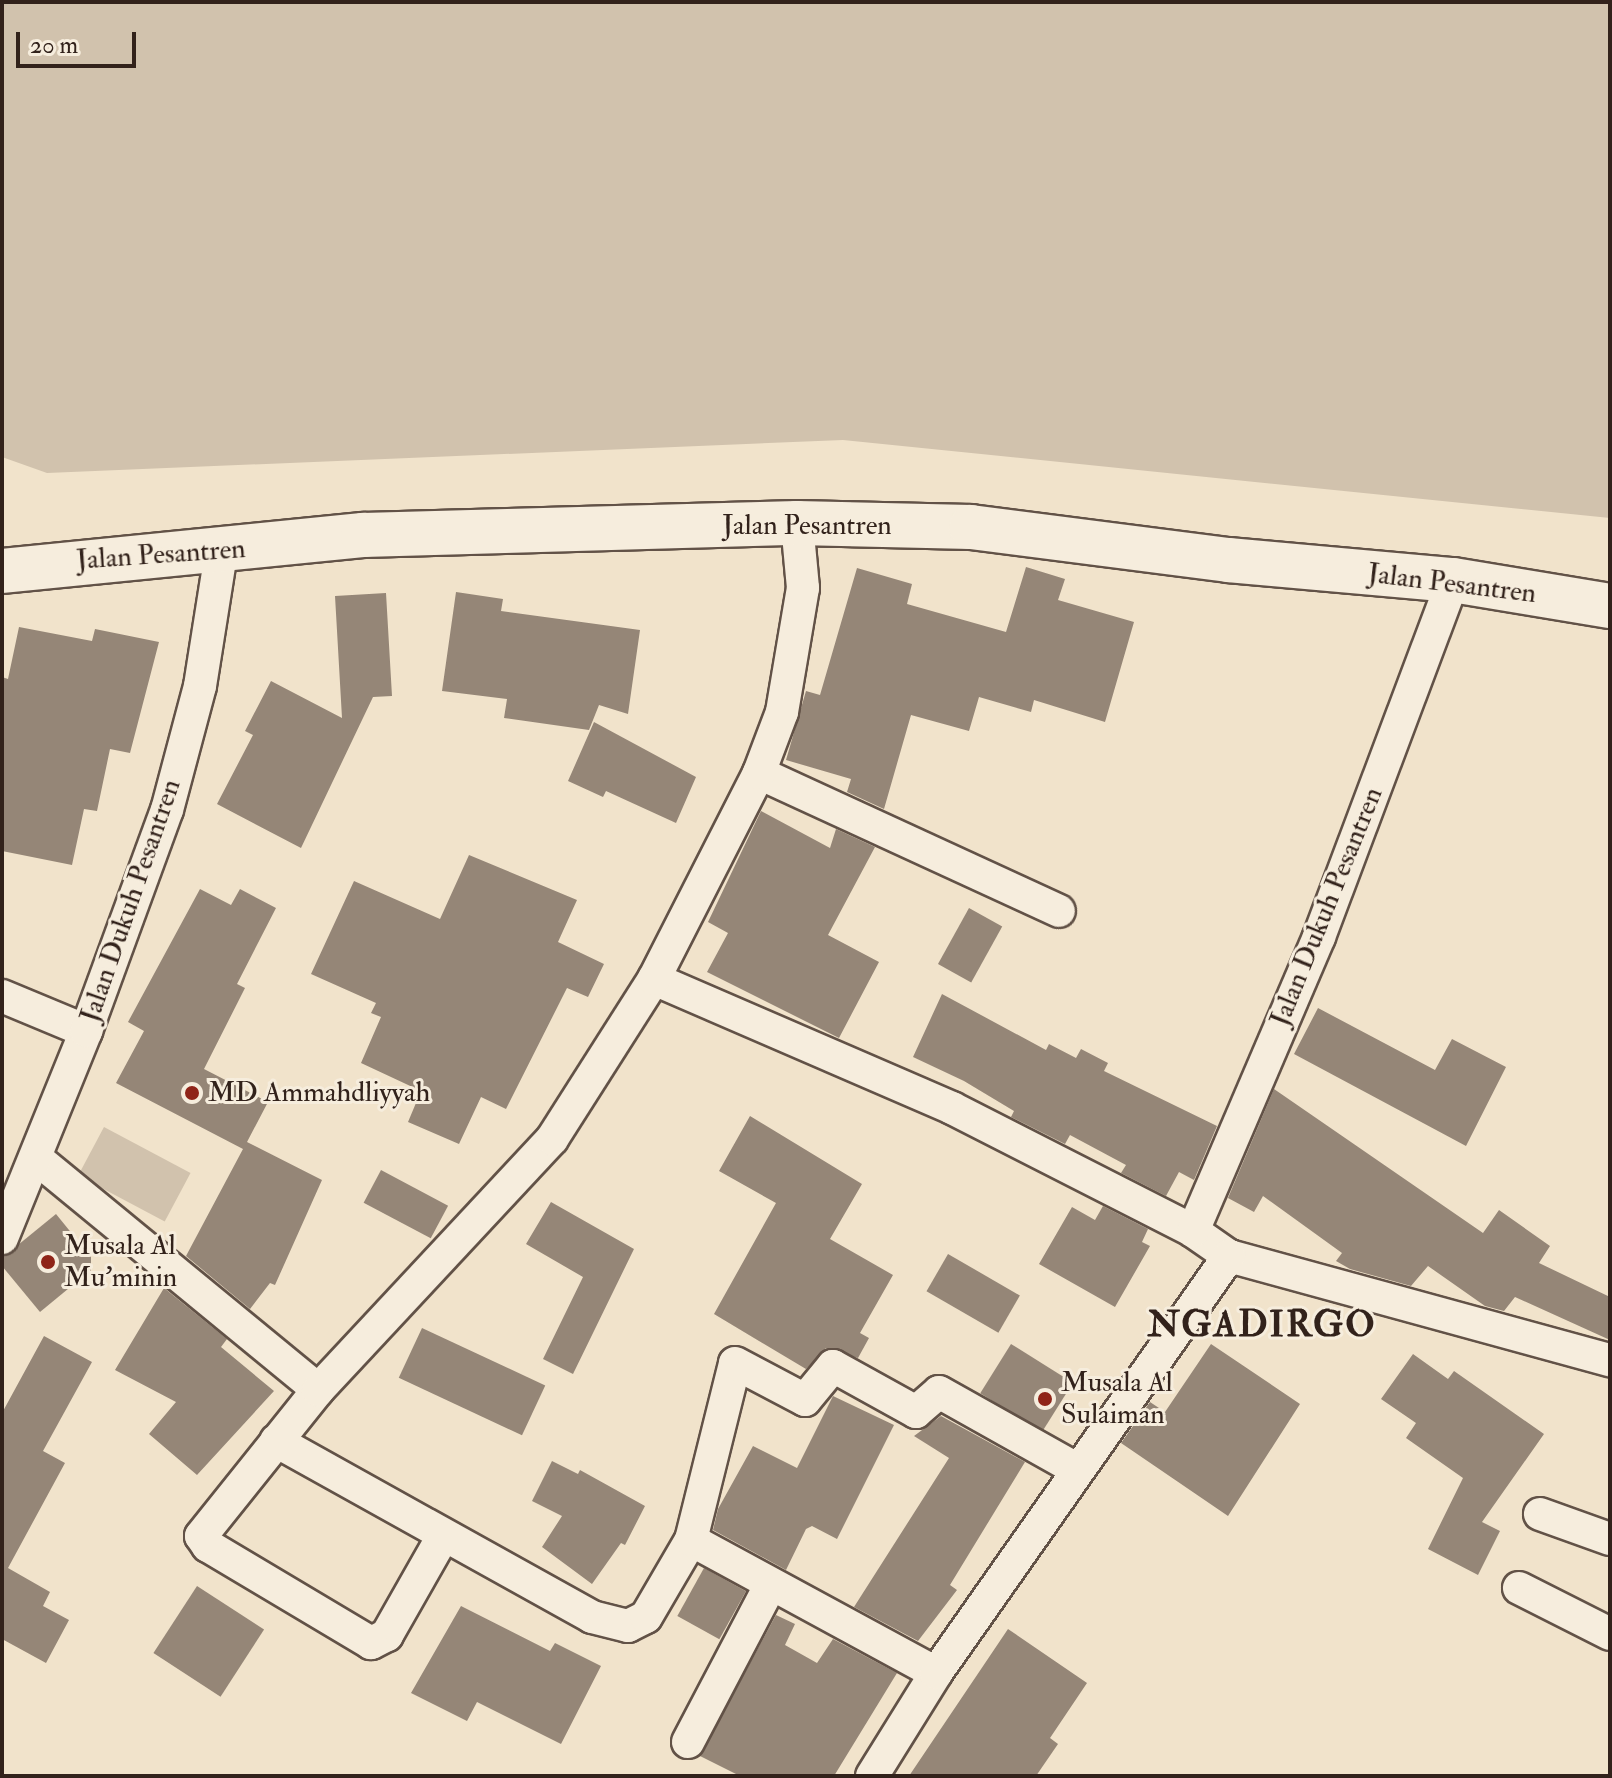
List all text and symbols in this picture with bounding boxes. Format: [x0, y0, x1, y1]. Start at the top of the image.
scale bar [20, 16, 140, 66]
text: 20 m [30, 30, 78, 61]
street label: Jalan Pesantren [722, 509, 892, 543]
street label: Jalan Pesantren [75, 532, 247, 578]
street label: Jalan Pesantren [1366, 557, 1538, 611]
street label: Jalan Dukuh Pesantren [74, 775, 188, 1027]
street label: Jalan Dukuh Pesantren [1264, 782, 1390, 1032]
place label: MD Ammahdliyyah [208, 1076, 430, 1110]
marker: MD Ammahdliyyah [183, 1084, 201, 1102]
place label: Musala Al Mu'minin [64, 1229, 177, 1295]
marker: Musala Al Mu'minin [39, 1253, 57, 1271]
district label: NGADIRGO [1147, 1303, 1377, 1347]
place label: Musala Al Sulaiman [1061, 1366, 1173, 1432]
marker: Musala Al Sulaiman [1036, 1390, 1054, 1408]

